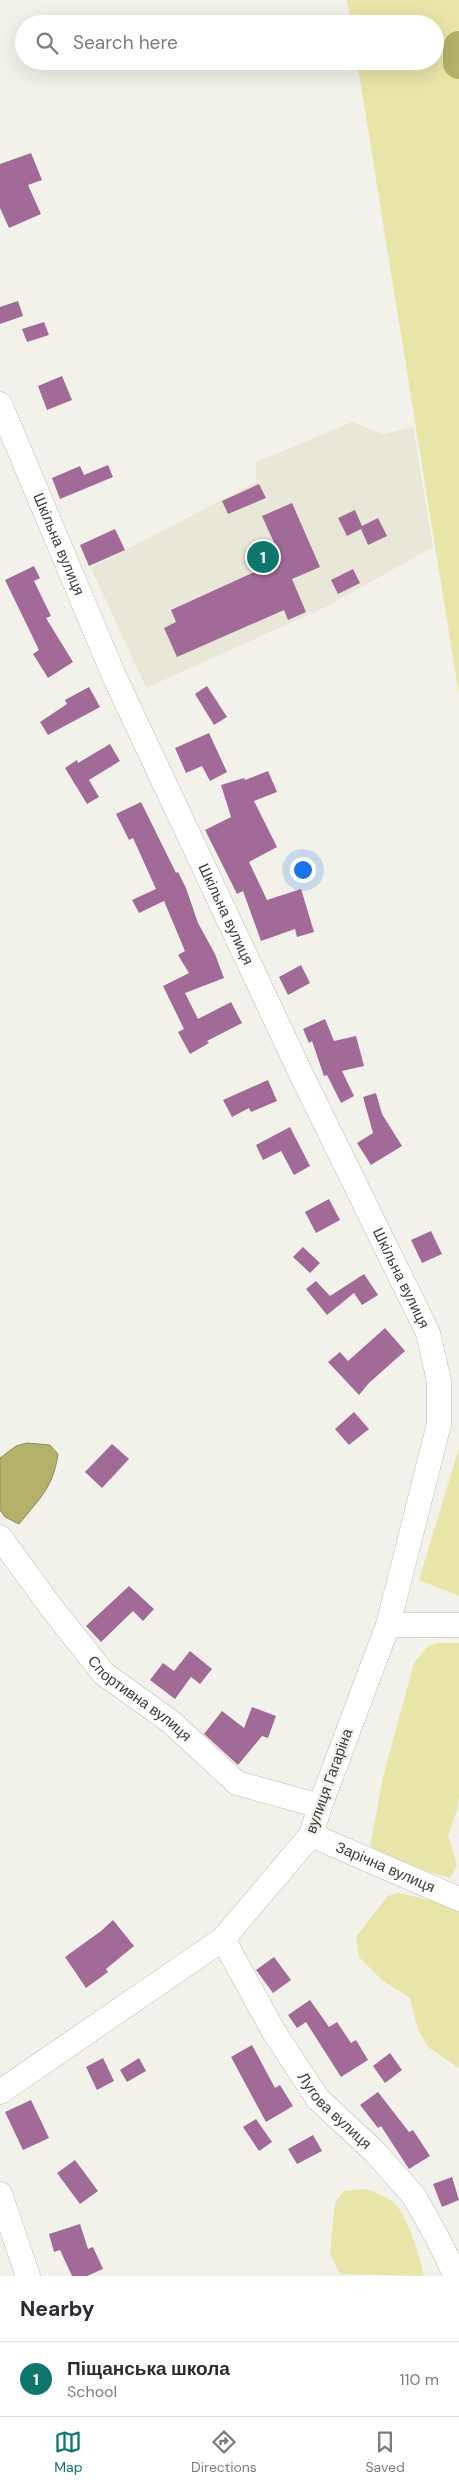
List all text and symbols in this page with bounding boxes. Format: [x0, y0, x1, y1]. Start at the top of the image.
search box [15, 15, 444, 70]
icon: search [33, 29, 61, 57]
text: Search here [73, 30, 178, 55]
street label: Шкільна вулиця [28, 490, 89, 599]
pin: 1 [247, 538, 279, 576]
your location [290, 857, 316, 883]
street label: Шкільна вулиця [194, 860, 258, 968]
street label: Шкільна вулиця [368, 1225, 434, 1332]
street label: Спортивна вулиця [83, 1651, 196, 1746]
street label: вулиця Гагаріна [301, 1725, 357, 1836]
street label: Зарічна вулиця [333, 1837, 438, 1897]
street label: Лугова вулиця [293, 2068, 376, 2154]
text: Nearby [20, 2295, 94, 2323]
text: Піщанська школа [67, 2356, 230, 2381]
text: 1 [33, 2369, 39, 2390]
text: 110 m [400, 2369, 439, 2390]
text: School [67, 2381, 117, 2402]
tab: Map [54, 2428, 82, 2476]
tab: Directions [191, 2428, 257, 2476]
tab: Saved [365, 2428, 405, 2476]

